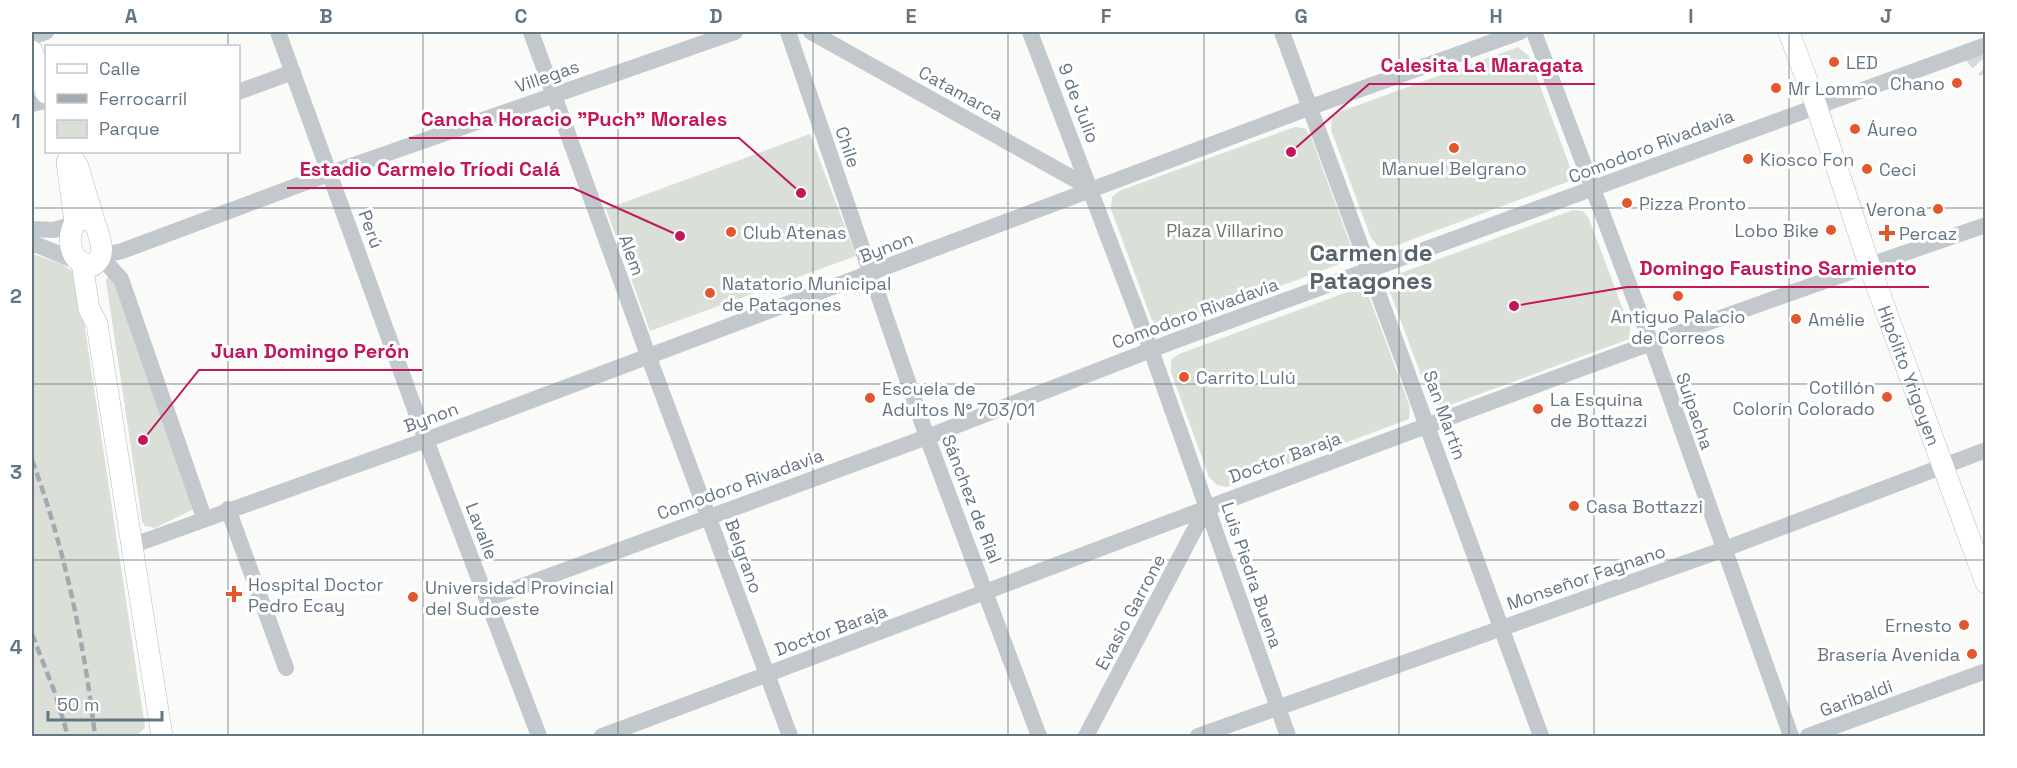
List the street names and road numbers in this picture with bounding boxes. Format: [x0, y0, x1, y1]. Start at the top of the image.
street label: Villegas [512, 54, 582, 98]
street label: Catamarca [915, 60, 1007, 126]
street label: 9 de Julio [1053, 60, 1105, 146]
street label: Comodoro Rivadavia [1565, 104, 1737, 188]
street label: Chile [830, 123, 866, 171]
street label: Perú [354, 207, 388, 251]
street label: Bynon [856, 226, 916, 268]
street label: Alem [614, 231, 650, 279]
street label: Comodoro Rivadavia [1109, 272, 1281, 354]
street label: Hipólito Yrigoyen [1873, 302, 1946, 449]
street label: San Martín [1418, 367, 1472, 463]
street label: Suipacha [1671, 369, 1719, 453]
street label: Bynon [401, 397, 461, 437]
street label: Doctor Baraja [1226, 426, 1344, 488]
street label: Sánchez de Rial [937, 431, 1007, 567]
street label: Comodoro Rivadavia [654, 443, 826, 525]
street label: Lavalle [461, 499, 503, 563]
street label: Luis Piedra Buena [1216, 499, 1288, 651]
street label: Belgrano [720, 516, 768, 596]
street label: Monseñor Fagnano [1504, 539, 1668, 615]
street label: Evasio Garrone [1090, 550, 1170, 674]
street label: Doctor Baraja [772, 599, 890, 661]
street label: Garibaldi [1816, 674, 1896, 722]

